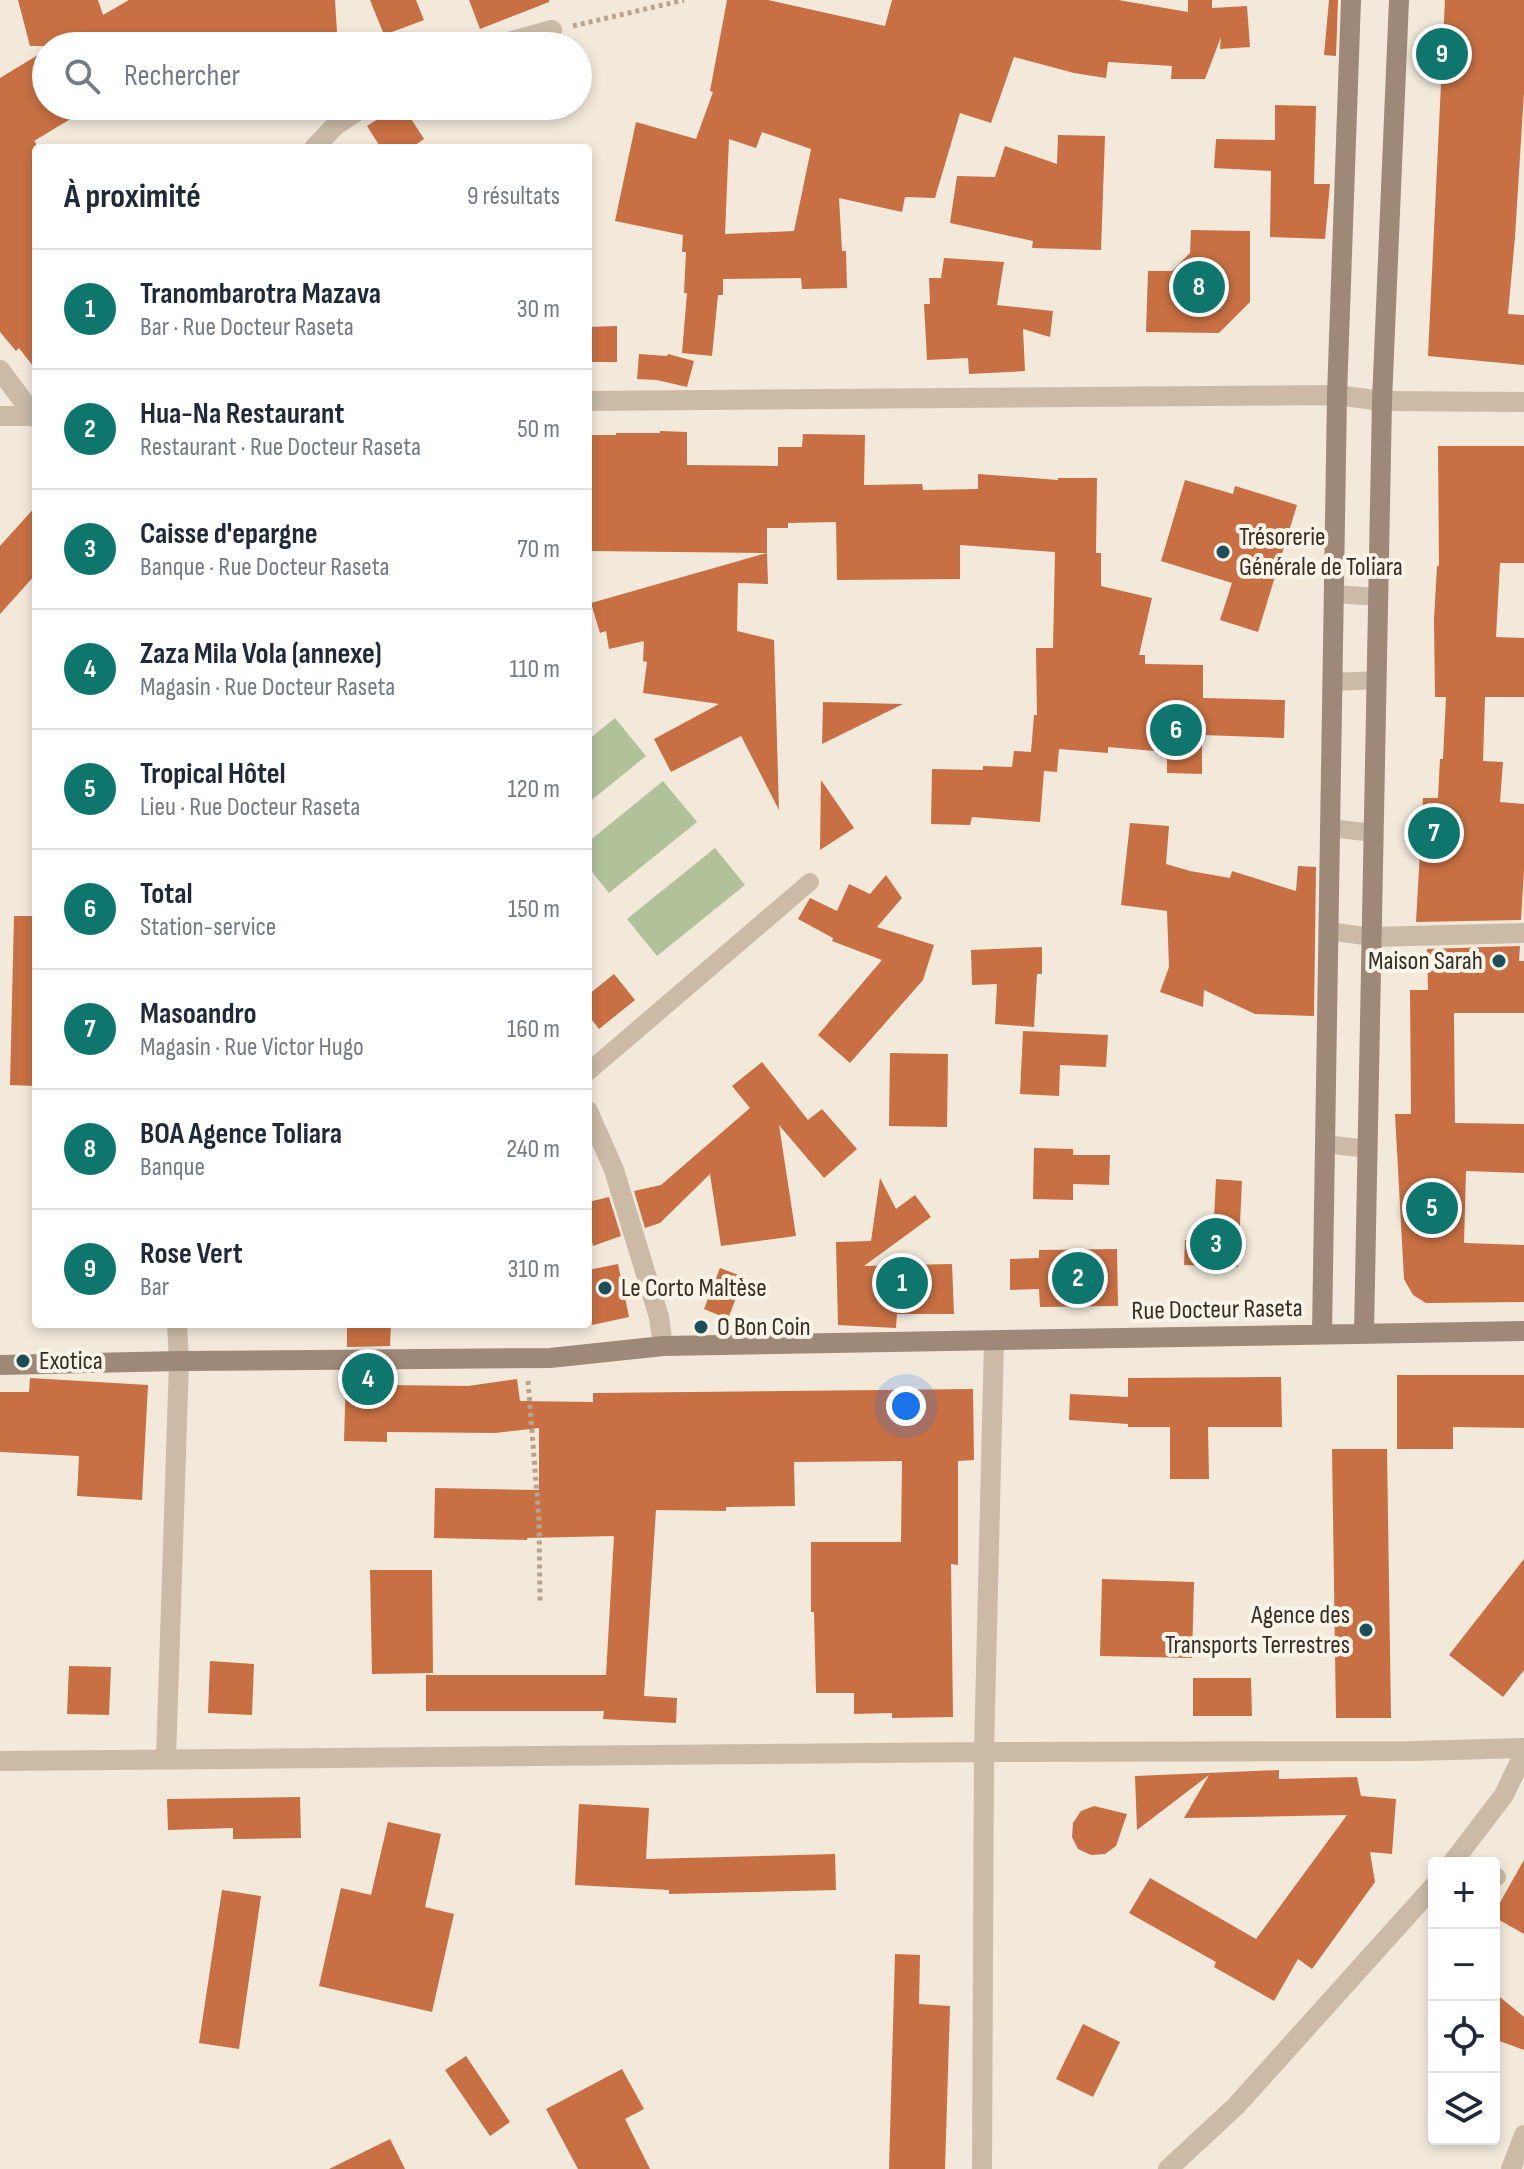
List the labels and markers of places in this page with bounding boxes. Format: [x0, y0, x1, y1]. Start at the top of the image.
pin: 9 [1416, 24, 1468, 84]
pin: 8 [1173, 257, 1225, 317]
place label: Trésorerie Générale de Toliara [1239, 522, 1403, 583]
marker: Trésorerie Générale de Toliara [1214, 543, 1232, 561]
pin: 6 [1150, 700, 1202, 760]
pin: 7 [1408, 803, 1460, 863]
place label: Maison Sarah [1368, 946, 1483, 977]
marker: Maison Sarah [1490, 952, 1508, 970]
pin: 5 [1406, 1178, 1458, 1238]
pin: 3 [1190, 1214, 1242, 1274]
pin: 2 [1052, 1248, 1104, 1308]
pin: 1 [876, 1253, 928, 1313]
place label: Le Corto Maltèse [621, 1273, 767, 1304]
marker: Le Corto Maltèse [596, 1279, 614, 1297]
place label: O Bon Coin [717, 1312, 811, 1343]
marker: O Bon Coin [692, 1318, 710, 1336]
place label: Exotica [39, 1346, 103, 1377]
pin: 4 [342, 1349, 394, 1409]
marker: Exotica [14, 1352, 32, 1370]
place label: Agence des Transports Terrestres [1165, 1600, 1350, 1661]
marker: Agence des Transports Terrestres [1357, 1621, 1375, 1639]

